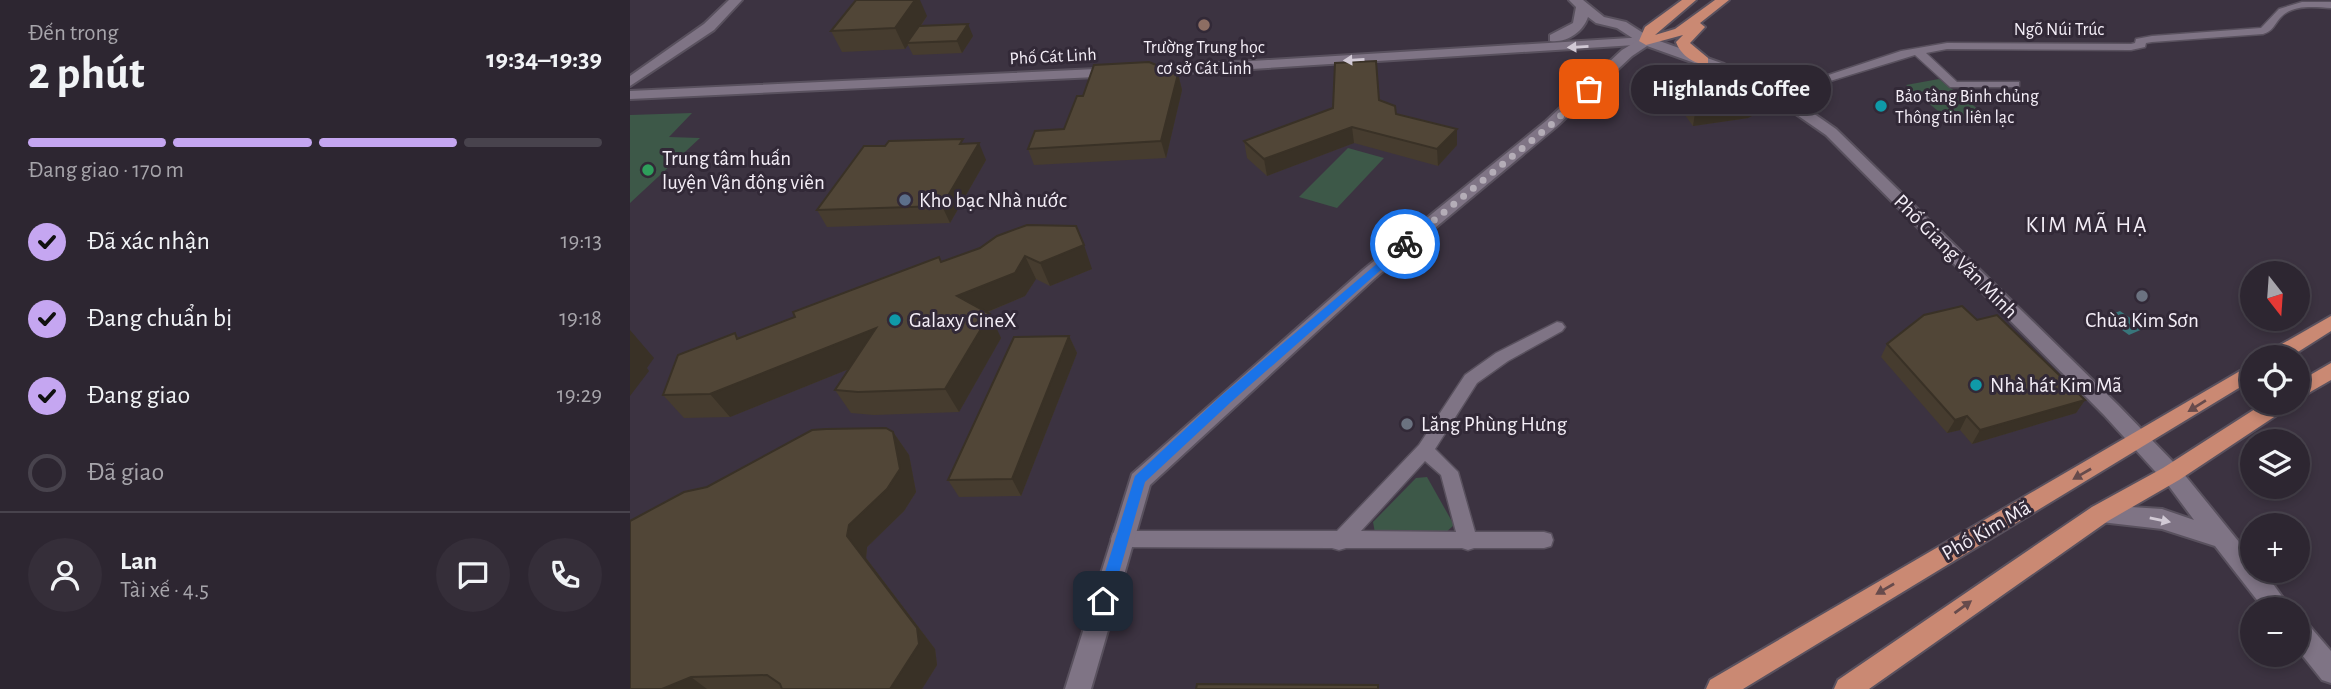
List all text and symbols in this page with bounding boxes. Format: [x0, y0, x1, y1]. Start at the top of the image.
marker: Trường Trung học cơ sở Cát Linh [1196, 17, 1212, 33]
street label: Ngõ Núi Trúc [2014, 21, 2104, 39]
text: Đến trong [28, 22, 119, 45]
place label: Trường Trung học cơ sở Cát Linh [1143, 39, 1265, 78]
one-way arrow [1567, 42, 1589, 53]
street label: Phố Cát Linh [1009, 45, 1097, 68]
text: 19:34–19:39 [486, 46, 602, 72]
text: 2 phút [28, 51, 145, 97]
one-way arrow [1343, 54, 1365, 65]
pin [1559, 59, 1619, 119]
callout: Highlands Coffee [1631, 64, 1830, 114]
icon: bag [1570, 70, 1608, 108]
text: Highlands Coffee [1652, 78, 1810, 101]
place label: Bảo tàng Binh chủng Thông tin liên lạc [1895, 88, 2039, 127]
marker: Bảo tàng Binh chủng Thông tin liên lạc [1873, 98, 1889, 114]
place label: Trung tâm huấn luyện Vận động viên [662, 148, 825, 193]
text: Đang giao · 170 m [28, 159, 184, 182]
marker: Trung tâm huấn luyện Vận động viên [640, 162, 656, 178]
place label: Kho bạc Nhà nước [919, 190, 1067, 211]
street label: Phố Giang Văn Minh [1890, 191, 2021, 322]
marker: Kho bạc Nhà nước [897, 192, 913, 208]
courier [1370, 209, 1440, 279]
district label: KIM MÃ HẠ [2026, 211, 2148, 237]
icon: check [28, 223, 66, 261]
icon: bike [1386, 225, 1424, 263]
text: Đã xác nhận [87, 228, 210, 254]
text: 19:13 [561, 230, 602, 253]
north arrow [2240, 261, 2310, 331]
map controls [2240, 261, 2310, 667]
marker: Chùa Kim Sơn [2134, 288, 2150, 304]
icon: check [28, 300, 66, 338]
text: Đang chuẩn bị [87, 305, 232, 331]
text: 19:18 [559, 307, 602, 330]
place label: Galaxy CineX [909, 310, 1017, 331]
place label: Chùa Kim Sơn [2085, 310, 2199, 331]
marker: Galaxy CineX [887, 312, 903, 328]
button: locate [2240, 345, 2310, 415]
place label: Nhà hát Kim Mã [1990, 375, 2122, 396]
icon: check [28, 377, 66, 415]
marker: Nhà hát Kim Mã [1968, 377, 1984, 393]
text: Đang giao [87, 382, 190, 408]
text: 19:29 [557, 384, 602, 407]
one-way arrow [2187, 399, 2206, 412]
place label: Lăng Phùng Hưng [1421, 414, 1568, 435]
marker: Lăng Phùng Hưng [1399, 416, 1415, 432]
button: layers [2240, 429, 2310, 499]
text: Đã giao [87, 459, 164, 485]
one-way arrow [2072, 468, 2091, 480]
street label: Phố Kim Mã [1938, 497, 2034, 564]
button: + [2240, 513, 2310, 583]
one-way arrow [2149, 514, 2171, 525]
button: person [28, 538, 102, 612]
button: chat [436, 538, 510, 612]
button: phone [528, 538, 602, 612]
text: Lan [120, 548, 157, 574]
pin [1073, 571, 1133, 631]
text: Tài xế · 4.5 [120, 579, 209, 602]
icon: home [1084, 582, 1122, 620]
one-way arrow [1876, 583, 1895, 595]
button: − [2240, 597, 2310, 667]
one-way arrow [1954, 600, 1972, 614]

